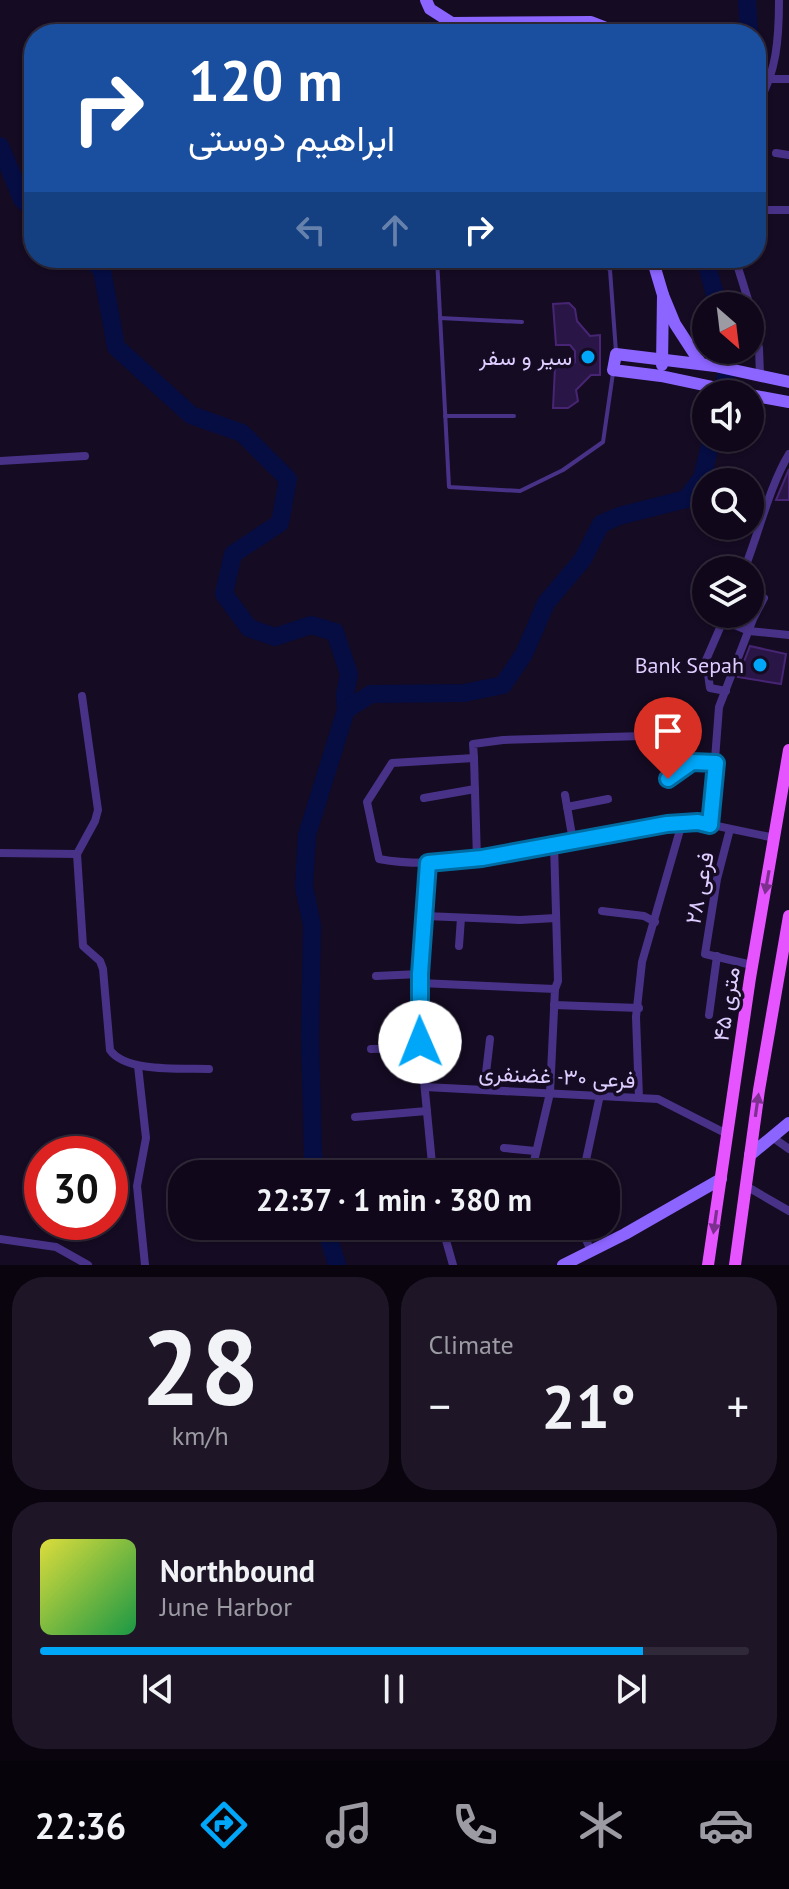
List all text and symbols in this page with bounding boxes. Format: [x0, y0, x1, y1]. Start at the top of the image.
text: 120 m [188, 44, 343, 116]
icon: right [56, 56, 160, 160]
text: ابراهیم دوستی [188, 114, 395, 161]
icon: left [289, 208, 333, 252]
icon: ahead [373, 208, 417, 252]
icon: right [457, 208, 501, 252]
north arrow [692, 292, 764, 364]
map controls [692, 292, 764, 628]
place label: سیر و سفر [478, 343, 572, 371]
marker: سیر و سفر [579, 348, 597, 366]
button: sound [692, 380, 764, 452]
button: search [692, 468, 764, 540]
button: layers [692, 556, 764, 628]
place label: Bank Sepah [635, 651, 744, 679]
marker: Bank Sepah [751, 656, 769, 674]
pin [634, 697, 702, 779]
icon: arrive [646, 709, 690, 753]
street label: فرعی ۲۸ [678, 850, 720, 926]
one-way arrow [761, 870, 773, 895]
street label: ۴۵ متری [706, 965, 746, 1043]
position arrow [378, 1000, 462, 1084]
street label: فرعی ۳۰- غضنفری [478, 1058, 636, 1094]
one-way arrow [751, 1092, 764, 1117]
speed limit sign: 30 [24, 1136, 128, 1240]
text: 22:37 · 1 min · 380 m [256, 1180, 532, 1219]
one-way arrow [708, 1210, 721, 1235]
text: 28 [141, 1299, 259, 1434]
text: Climate [429, 1328, 514, 1361]
text: 21° [542, 1367, 636, 1445]
text: − [429, 1377, 451, 1434]
text: + [727, 1377, 749, 1434]
text: km/h [172, 1419, 229, 1452]
text: Northbound [160, 1551, 315, 1590]
text: June Harbor [160, 1590, 292, 1623]
icon: previous [136, 1667, 180, 1711]
icon: pause [372, 1667, 416, 1711]
icon: next [609, 1667, 653, 1711]
icon: directions [196, 1797, 252, 1853]
icon: music [321, 1797, 377, 1853]
icon: phone [447, 1797, 503, 1853]
icon: climate [573, 1797, 629, 1853]
icon: car [698, 1797, 754, 1853]
text: 22:36 [35, 1802, 126, 1849]

